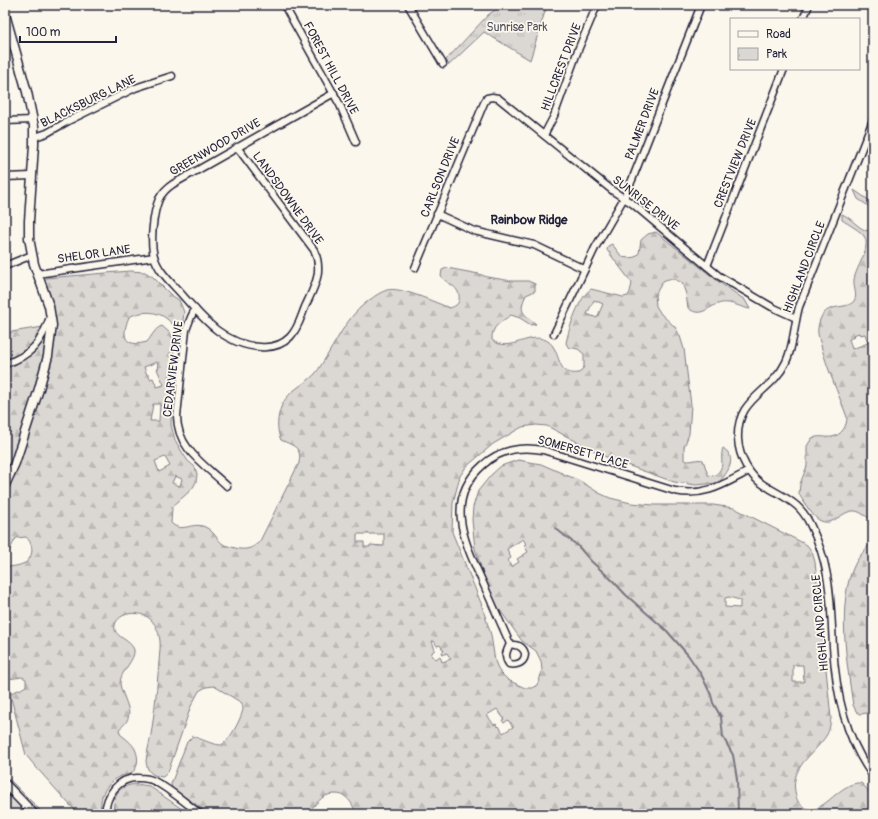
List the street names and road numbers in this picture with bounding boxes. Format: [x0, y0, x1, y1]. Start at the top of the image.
street label: FOREST HILL DRIVE [300, 19, 361, 117]
street label: HILLCREST DRIVE [538, 21, 585, 113]
street label: BLACKSBURG LANE [38, 72, 138, 131]
street label: PALMER DRIVE [622, 86, 663, 162]
street label: GREENWOOD DRIVE [167, 115, 263, 180]
street label: CRESTVIEW DRIVE [711, 116, 760, 210]
street label: CARLSON DRIVE [417, 135, 463, 220]
street label: LANDSDOWNE DRIVE [249, 149, 326, 248]
street label: SUNRISE DRIVE [609, 173, 682, 234]
street label: HIGHLAND CIRCLE [780, 219, 829, 315]
street label: SHELOR LANE [57, 242, 132, 267]
street label: CEDARVIEW DRIVE [160, 320, 187, 418]
street label: SOMERSET PLACE [536, 432, 630, 473]
street label: HIGHLAND CIRCLE [809, 574, 832, 672]

